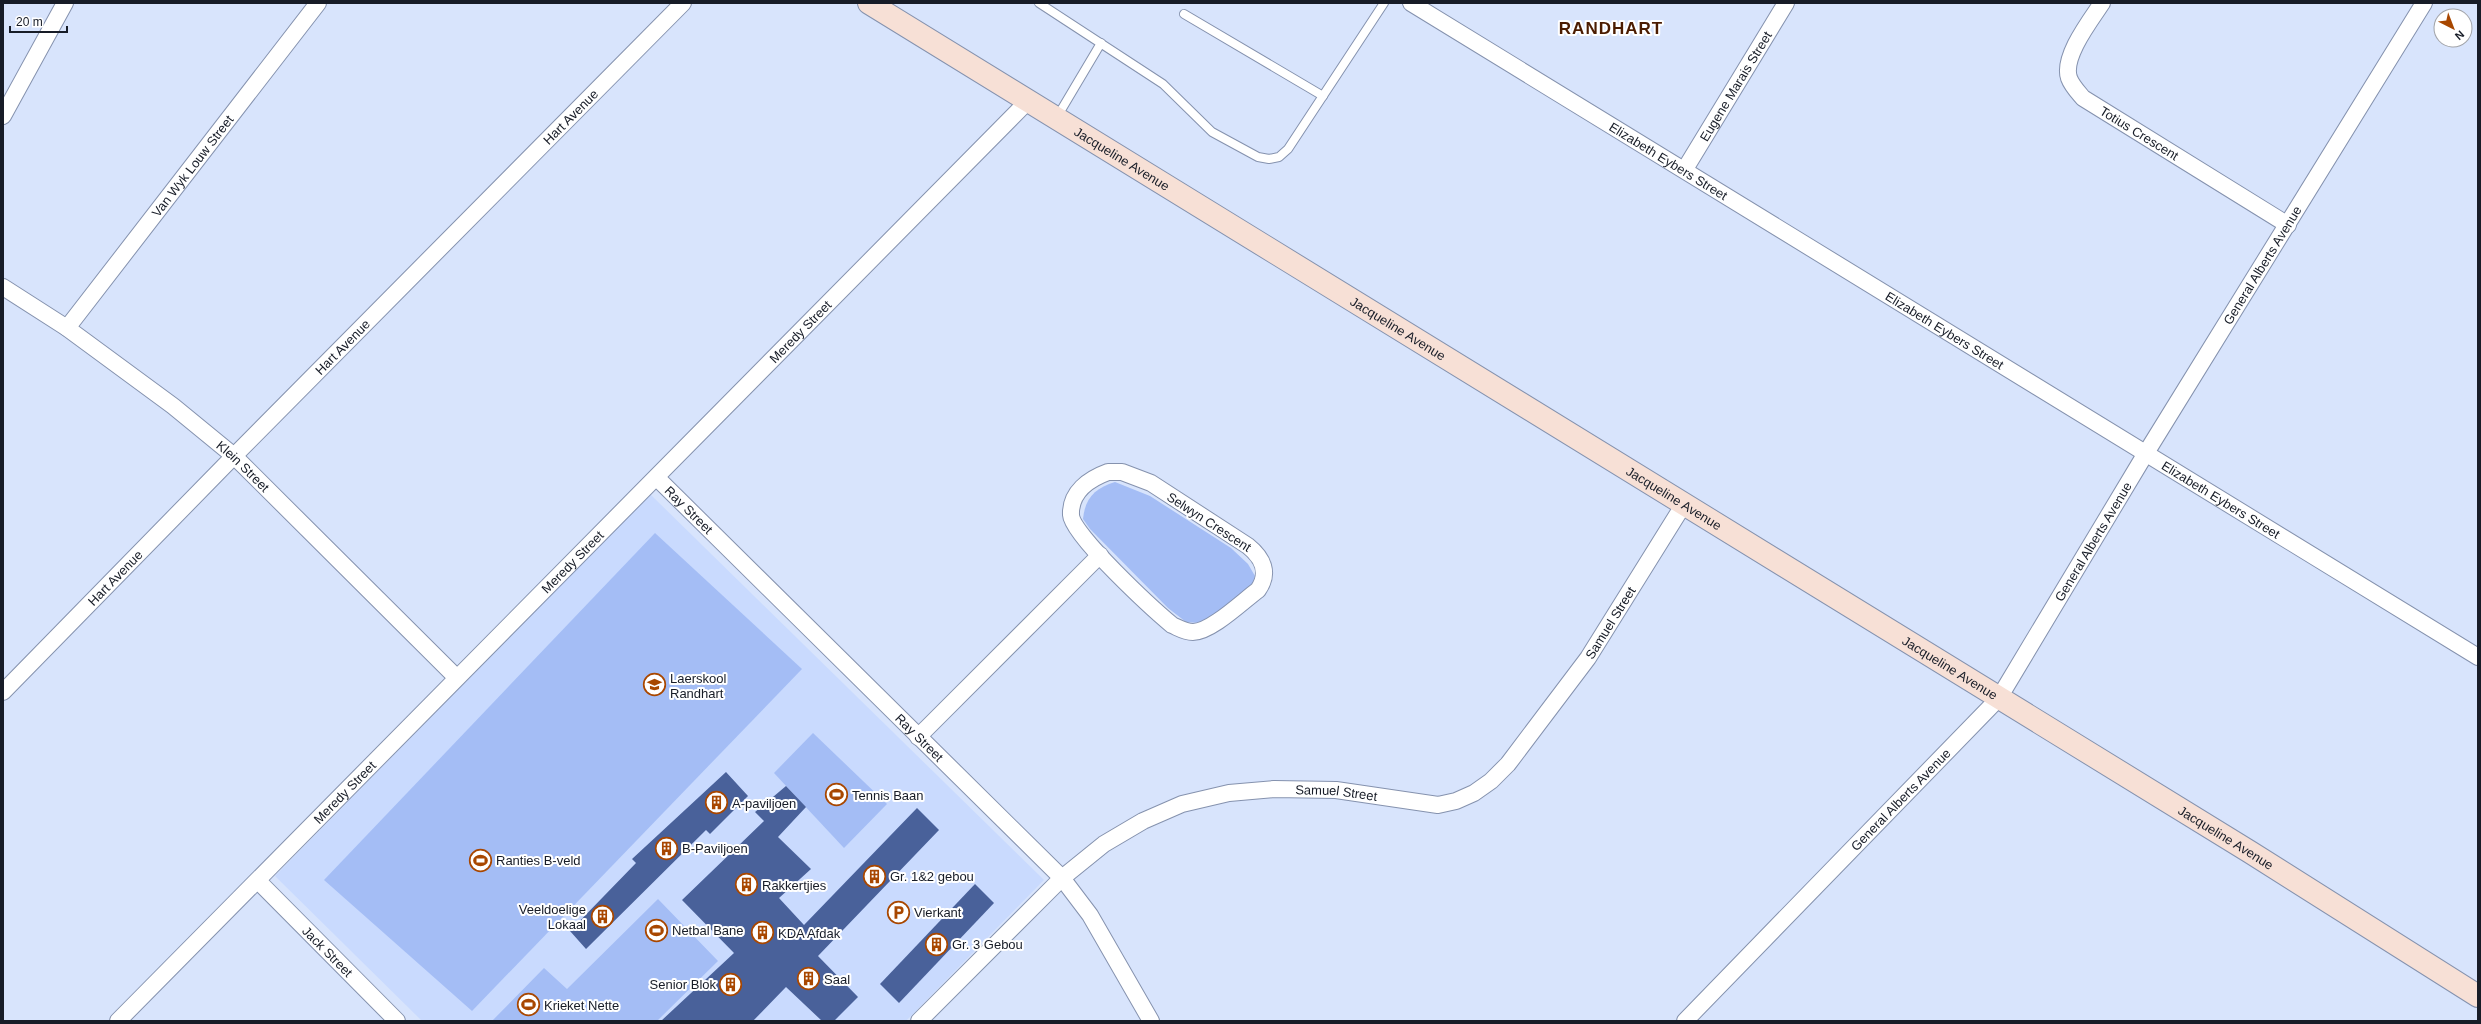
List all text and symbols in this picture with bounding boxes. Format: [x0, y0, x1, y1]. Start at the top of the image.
scale bar [10, 8, 67, 34]
north arrow [2433, 8, 2473, 48]
text: 20 m [16, 15, 43, 29]
district label: RANDHART [1559, 19, 1663, 38]
street label: Eugene Marais Street [1696, 28, 1775, 144]
text: N [2453, 28, 2467, 43]
street label: Hart Avenue [540, 86, 601, 147]
street label: Totius Crescent [2097, 103, 2182, 163]
street label: Van Wyk Louw Street [148, 112, 236, 219]
street label: Elizabeth Eybers Street [1607, 119, 1731, 203]
street label: Jacqueline Avenue [1072, 124, 1172, 193]
street label: General Alberts Avenue [2220, 203, 2304, 327]
street label: Elizabeth Eybers Street [1883, 288, 2007, 372]
street label: Jacqueline Avenue [1348, 293, 1448, 363]
street label: Meredy Street [766, 297, 834, 366]
street label: Hart Avenue [312, 316, 373, 377]
street label: Klein Street [214, 437, 273, 495]
street label: Elizabeth Eybers Street [2159, 458, 2283, 542]
street label: Jacqueline Avenue [1624, 463, 1724, 533]
street label: General Alberts Avenue [2051, 479, 2134, 604]
street label: Ray Street [662, 483, 716, 537]
street label: Selwyn Crescent [1164, 489, 1254, 555]
street label: Meredy Street [538, 527, 607, 596]
street label: Hart Avenue [85, 547, 145, 608]
street label: Samuel Street [1582, 583, 1638, 662]
street label: Jacqueline Avenue [1900, 633, 2000, 703]
place label: Laerskool Randhart [670, 671, 726, 701]
school or university icon: Laerskool Randhart [641, 672, 667, 698]
street label: Ray Street [892, 710, 947, 764]
street label: General Alberts Avenue [1847, 745, 1953, 854]
street label: Meredy Street [310, 757, 379, 826]
sports icon: Tennis Baan [823, 782, 849, 808]
street label: Samuel Street [1295, 782, 1379, 804]
place label: Tennis Baan [852, 788, 924, 803]
building icon: A-paviljoen [704, 790, 730, 816]
place label: A-paviljoen [732, 796, 796, 811]
street label: Jacqueline Avenue [2176, 802, 2276, 872]
building icon: B-Paviljoen [653, 835, 679, 861]
place label: B-Paviljoen [682, 841, 748, 856]
sports icon: Ranties B-veld [468, 847, 494, 873]
place label: Ranties B-veld [496, 853, 581, 868]
building icon: Gr. 1&2 gebou [861, 863, 887, 889]
place label: Gr. 1&2 gebou [890, 869, 974, 884]
building icon: Rakkertjies [733, 872, 759, 898]
place label: Rakkertjies [762, 878, 827, 893]
parking icon: Vierkant [886, 899, 912, 925]
place label: Veeldoelige Lokaal [519, 902, 586, 932]
building icon: Veeldoelige Lokaal [589, 903, 615, 929]
place label: Vierkant [914, 905, 962, 920]
sports icon: Netbal Bane [644, 917, 670, 943]
building icon: KDA Afdak [750, 920, 776, 946]
street label: Jack Street [299, 923, 356, 980]
place label: Netbal Bane [672, 923, 744, 938]
place label: KDA Afdak [778, 926, 841, 941]
building icon: Gr. 3 Gebou [924, 931, 950, 957]
place label: Gr. 3 Gebou [952, 937, 1023, 952]
building icon: Saal [796, 966, 822, 992]
building icon: Senior Blok [718, 971, 744, 997]
place label: Saal [824, 972, 850, 987]
place label: Senior Blok [650, 977, 716, 992]
sports icon: Krieket Nette [516, 992, 542, 1018]
place label: Krieket Nette [544, 998, 619, 1013]

